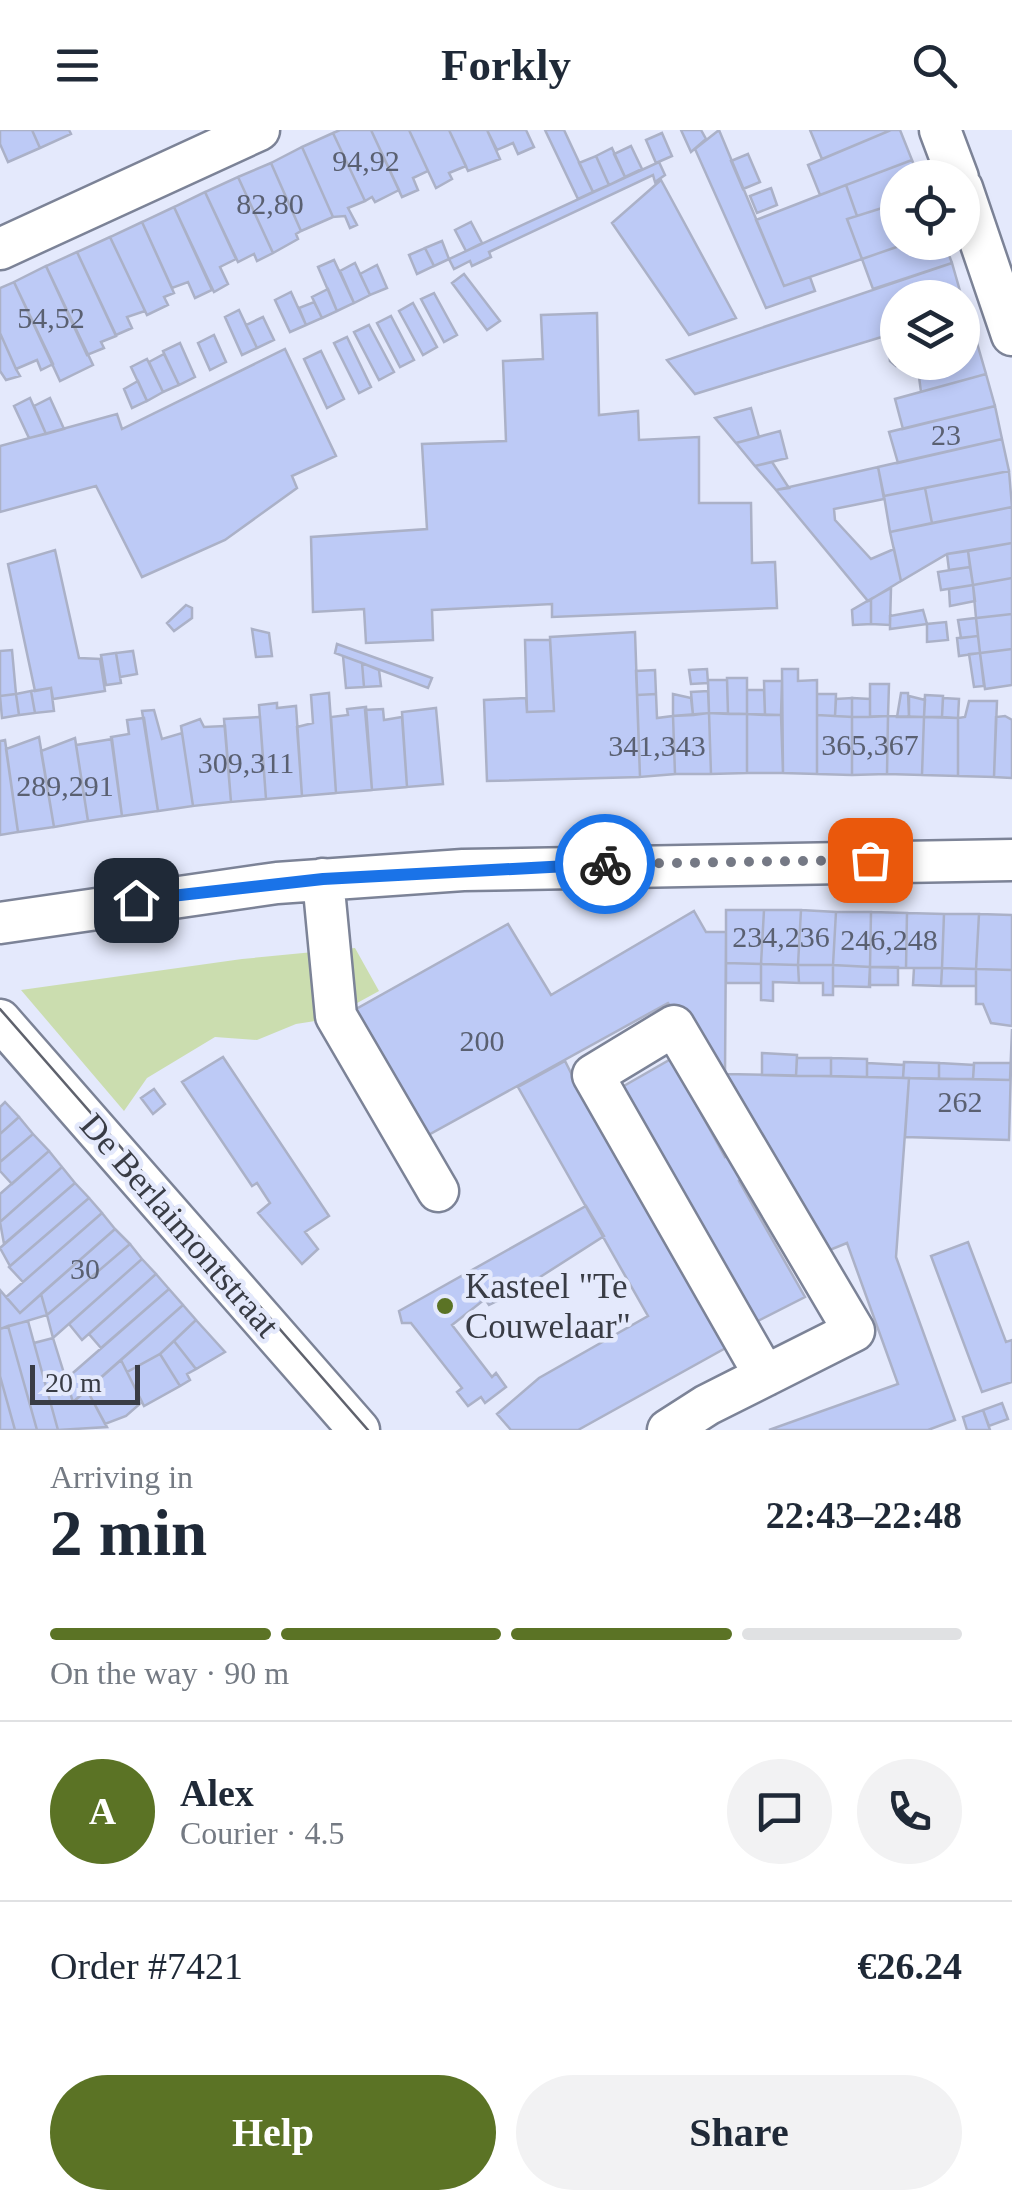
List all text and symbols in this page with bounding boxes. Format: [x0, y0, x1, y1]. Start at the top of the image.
icon: menu [50, 38, 105, 93]
icon: search [907, 38, 962, 93]
text: Forkly [441, 40, 571, 90]
house number: 94,92 [332, 144, 400, 177]
map controls [880, 160, 980, 380]
button: locate [880, 160, 980, 260]
house number: 82,80 [236, 187, 304, 220]
button: layers [880, 280, 980, 380]
house number: 54,52 [17, 301, 85, 334]
house number: 23 [931, 418, 961, 451]
house number: 365,367 [821, 728, 919, 761]
house number: 341,343 [608, 729, 706, 762]
house number: 309,311 [198, 746, 294, 779]
house number: 289,291 [16, 769, 114, 802]
courier [555, 814, 655, 914]
pin [828, 818, 913, 903]
icon: bag [843, 833, 898, 888]
icon: bike [578, 837, 633, 892]
pin [94, 858, 179, 943]
icon: home [109, 873, 164, 928]
house number: 234,236 [732, 920, 830, 953]
house number: 246,248 [840, 923, 938, 956]
house number: 200 [460, 1024, 505, 1057]
house number: 262 [938, 1085, 983, 1118]
street label: De Berlaimontstraat [72, 1106, 287, 1345]
house number: 30 [70, 1252, 100, 1285]
place label: Kasteel "Te Couwelaar" [465, 1267, 631, 1346]
marker: Kasteel "Te Couwelaar" [434, 1295, 456, 1317]
scale bar [30, 1360, 140, 1404]
text: 20 m [45, 1367, 102, 1398]
text: Arriving in [50, 1459, 193, 1495]
text: 22:43–22:48 [766, 1494, 962, 1536]
text: 2 min [50, 1497, 207, 1569]
text: On the way · 90 m [50, 1655, 289, 1691]
button: chat [727, 1759, 832, 1864]
button: phone [857, 1759, 962, 1864]
text: Alex [180, 1772, 254, 1814]
text: A [89, 1790, 116, 1832]
text: Courier · 4.5 [180, 1815, 344, 1851]
text: Order #7421 [50, 1945, 243, 1987]
text: €26.24 [858, 1945, 962, 1987]
button: Help [50, 2075, 496, 2190]
button: Share [516, 2075, 962, 2190]

